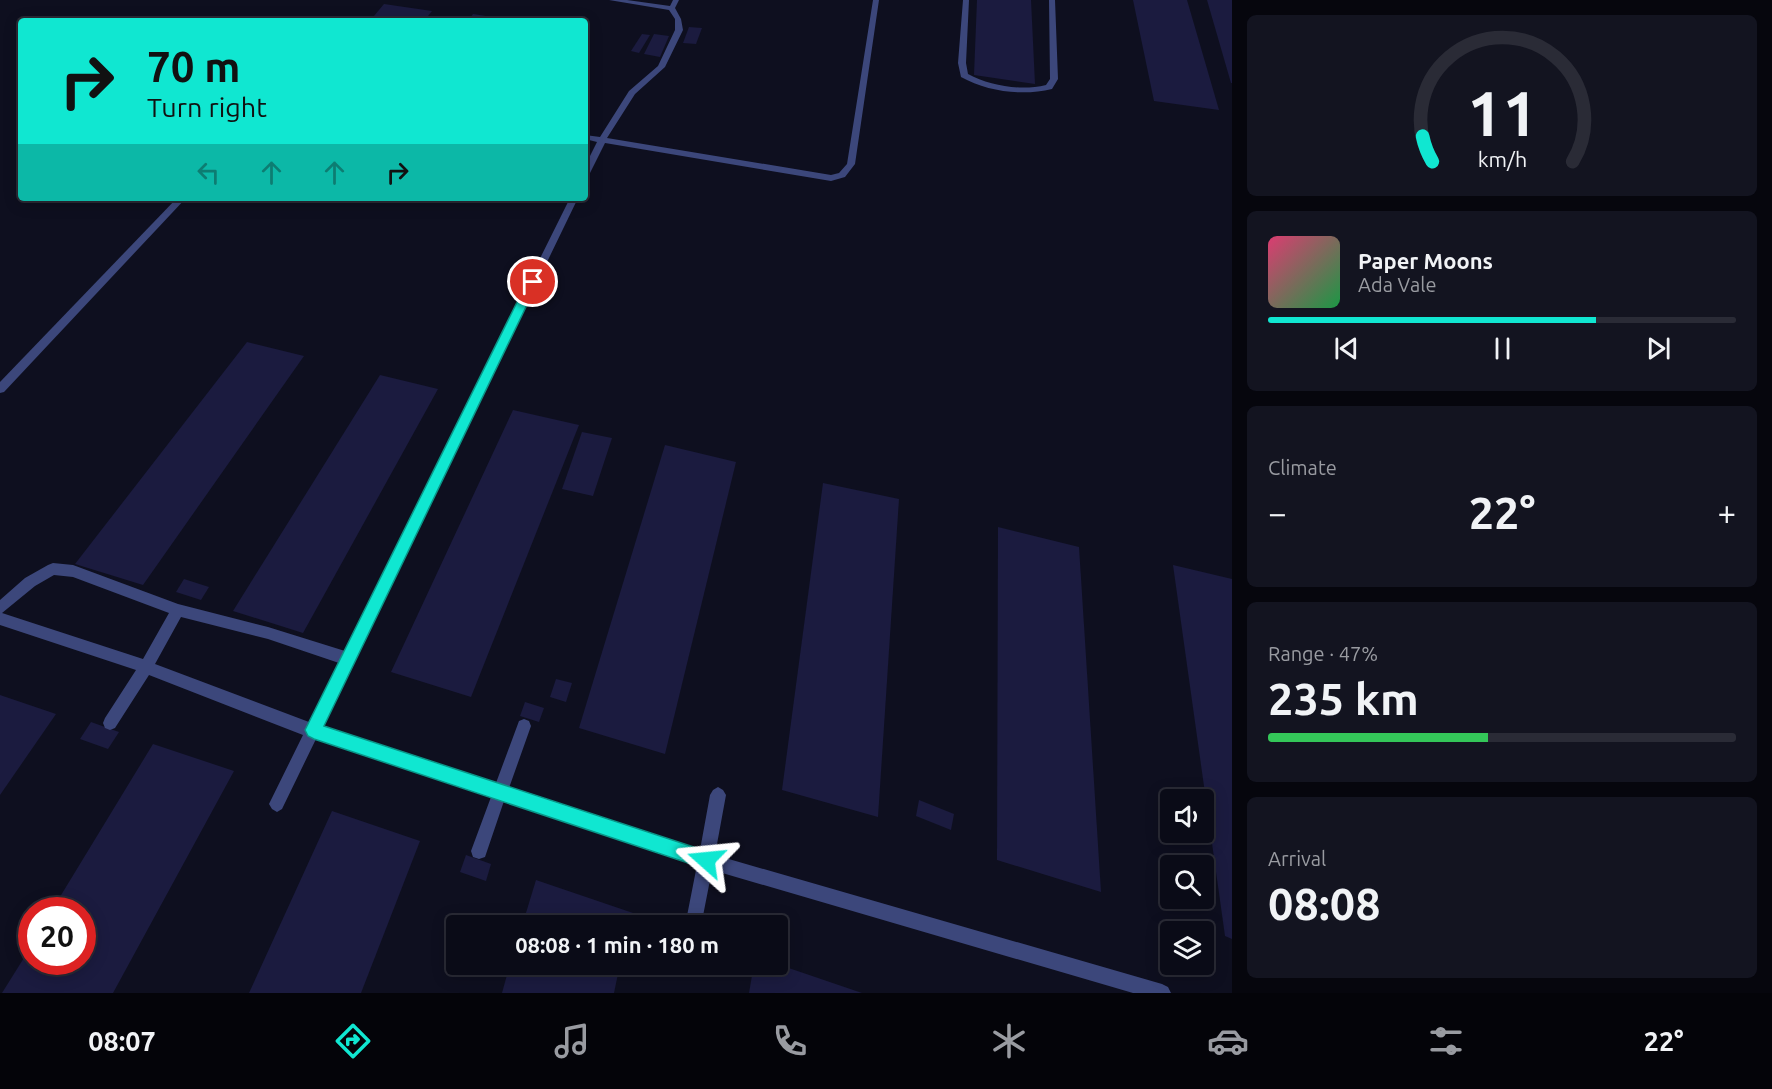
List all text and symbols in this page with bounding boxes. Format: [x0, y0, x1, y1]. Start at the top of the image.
icon: right [48, 42, 126, 120]
text: 70 m [147, 43, 241, 90]
text: 11 [1467, 78, 1537, 148]
text: Turn right [147, 92, 267, 122]
text: km/h [1477, 148, 1527, 172]
icon: left [192, 156, 225, 189]
icon: ahead [255, 156, 288, 189]
icon: ahead [318, 156, 351, 189]
icon: right [381, 156, 414, 189]
text: Paper Moons [1358, 248, 1493, 273]
pin [507, 256, 558, 307]
icon: arrive [516, 265, 549, 298]
text: Ada Vale [1358, 273, 1436, 296]
icon: previous [1330, 332, 1363, 365]
icon: pause [1486, 332, 1519, 365]
icon: next [1642, 332, 1675, 365]
text: Climate [1268, 456, 1337, 479]
text: 22° [1469, 487, 1535, 538]
text: − [1268, 494, 1287, 531]
text: + [1717, 494, 1736, 531]
text: Range · 47% [1268, 642, 1378, 665]
text: 235 km [1268, 673, 1419, 724]
map controls [1160, 789, 1214, 975]
button: sound [1160, 789, 1214, 843]
position arrow [674, 828, 738, 892]
text: Arrival [1268, 847, 1326, 870]
button: search [1160, 855, 1214, 909]
text: 08:08 [1268, 878, 1381, 929]
speed limit sign: 20 [18, 897, 96, 975]
button: layers [1160, 921, 1214, 975]
text: 08:08 · 1 min · 180 m [515, 932, 719, 957]
icon: directions [332, 1020, 374, 1062]
icon: music [551, 1020, 593, 1062]
icon: phone [769, 1020, 811, 1062]
icon: climate [988, 1020, 1030, 1062]
icon: car [1207, 1020, 1249, 1062]
icon: filters [1425, 1020, 1467, 1062]
text: 08:07 [88, 1026, 156, 1056]
text: 22° [1644, 1026, 1684, 1056]

